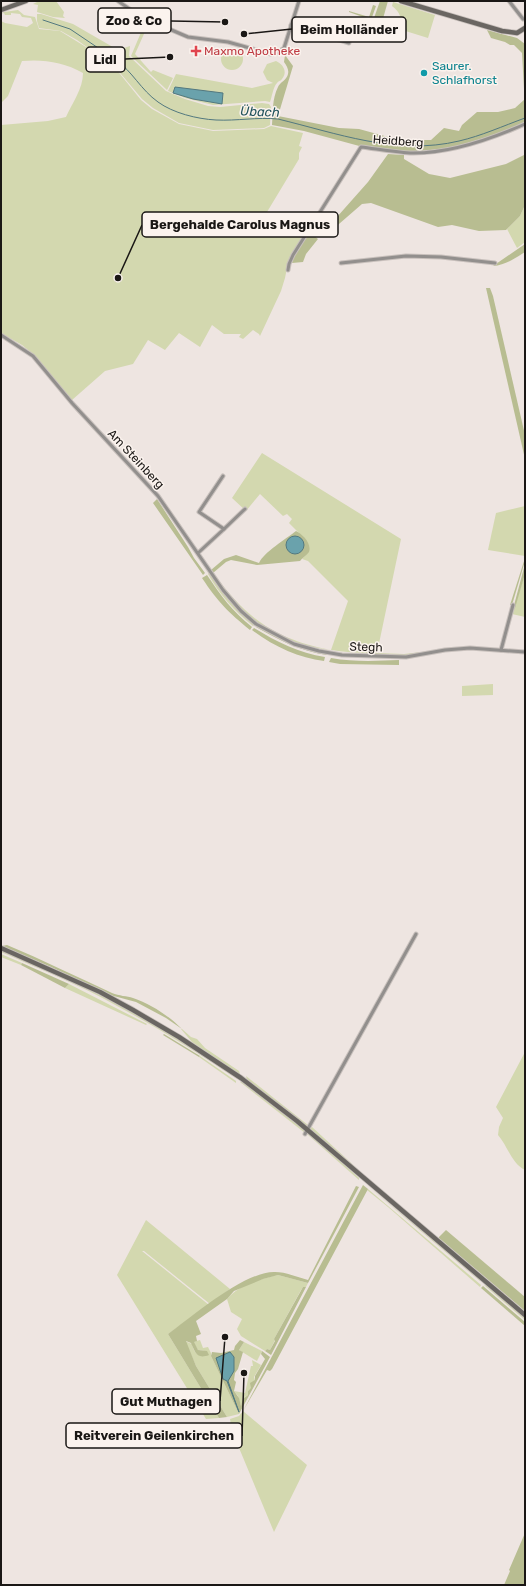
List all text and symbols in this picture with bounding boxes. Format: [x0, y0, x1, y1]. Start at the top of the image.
callout: Zoo & Co [98, 8, 171, 33]
text: Zoo & Co [106, 13, 162, 28]
callout: Beim Holländer [292, 17, 406, 42]
text: Beim Holländer [300, 22, 398, 37]
place label: Maxmo Apotheke [204, 44, 300, 58]
marker: Maxmo Apotheke [191, 46, 201, 56]
callout: Lidl [86, 47, 125, 72]
text: Lidl [93, 52, 117, 67]
place label: Saurer. Schlafhorst [432, 59, 497, 87]
marker: Saurer. Schlafhorst [419, 68, 429, 78]
water label: Übach [240, 103, 280, 120]
street label: Heidberg [372, 132, 424, 150]
callout: Bergehalde Carolus Magnus [142, 212, 338, 237]
text: Bergehalde Carolus Magnus [150, 217, 330, 232]
street label: Am Steinberg [105, 426, 167, 492]
street label: Stegh [349, 639, 383, 655]
callout: Gut Muthagen [112, 1389, 220, 1414]
text: Gut Muthagen [120, 1394, 212, 1409]
callout: Reitverein Geilenkirchen [66, 1423, 242, 1448]
text: Reitverein Geilenkirchen [74, 1428, 234, 1443]

